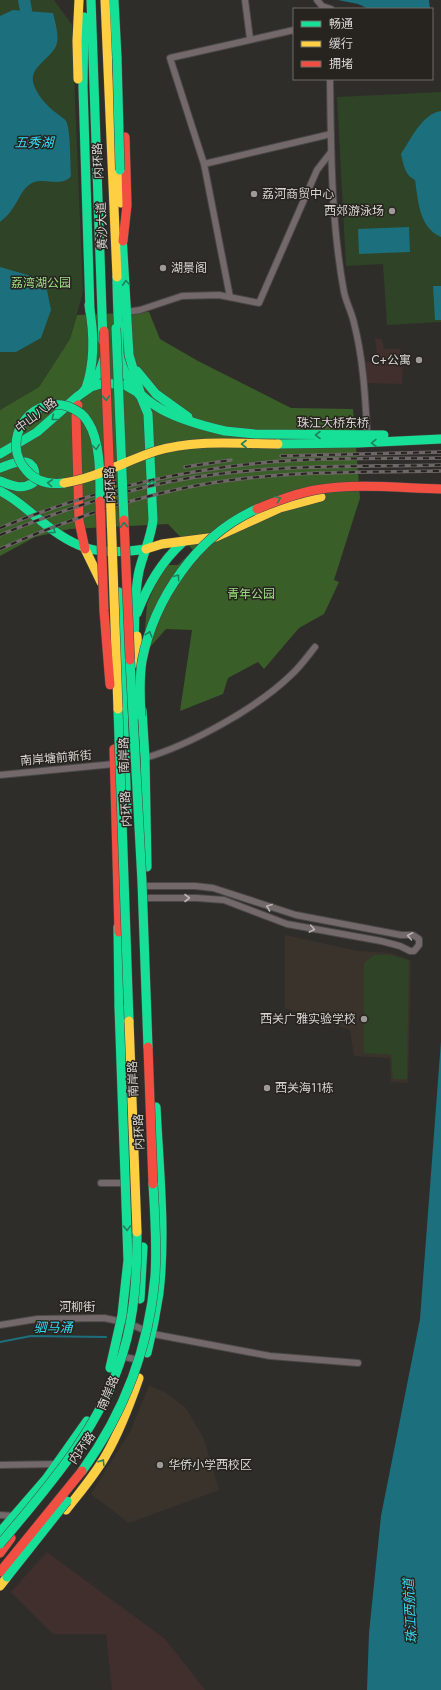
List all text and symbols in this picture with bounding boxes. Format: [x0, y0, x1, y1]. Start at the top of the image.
legend [293, 8, 433, 80]
text: 畅通 [329, 15, 353, 33]
text: 缓行 [329, 35, 353, 53]
text: 拥堵 [329, 55, 353, 73]
water label: 五秀湖 [14, 133, 55, 152]
street label: 内环路 [88, 143, 108, 179]
place label: 荔河商贸中心 [262, 185, 334, 203]
marker: 荔河商贸中心 [249, 189, 259, 199]
street label: 黄沙大道 [92, 202, 112, 250]
place label: 西郊游泳场 [324, 202, 384, 220]
marker: 西郊游泳场 [387, 206, 397, 216]
place label: 湖景阁 [171, 259, 207, 277]
marker: 湖景阁 [158, 263, 168, 273]
park label: 荔湾湖公园 [11, 274, 71, 292]
one-way arrow [121, 280, 130, 286]
place label: C+公寓 [371, 351, 411, 369]
marker: C+公寓 [414, 355, 424, 365]
street label: 中山八路 [11, 393, 61, 437]
one-way arrow [102, 395, 111, 401]
one-way arrow [51, 413, 58, 420]
street label: 珠江大桥东桥 [297, 414, 369, 432]
one-way arrow [315, 431, 321, 439]
one-way arrow [371, 439, 377, 447]
one-way arrow [241, 440, 247, 448]
one-way arrow [91, 444, 100, 450]
street label: 内环路 [100, 467, 120, 503]
one-way arrow [47, 479, 53, 488]
one-way arrow [148, 480, 156, 486]
one-way arrow [274, 496, 281, 504]
one-way arrow [120, 522, 128, 528]
one-way arrow [49, 527, 56, 534]
one-way arrow [172, 574, 179, 581]
park label: 青年公园 [227, 585, 275, 603]
one-way arrow [144, 631, 153, 638]
street label: 南岸路 [115, 737, 133, 773]
street label: 南岸塘前新街 [19, 746, 93, 770]
street label: 内环路 [116, 791, 136, 827]
one-way arrow [184, 894, 190, 902]
one-way arrow [266, 903, 273, 911]
one-way arrow [309, 924, 315, 932]
one-way arrow [406, 932, 413, 941]
place label: 西关广雅实验学校 [260, 1010, 356, 1028]
marker: 西关广雅实验学校 [359, 1014, 369, 1024]
street label: 南岸路 [123, 1061, 143, 1097]
place label: 西关海11栋 [275, 1079, 334, 1097]
marker: 西关海11栋 [262, 1083, 272, 1093]
street label: 内环路 [129, 1114, 149, 1150]
one-way arrow [123, 1225, 131, 1231]
street label: 河柳街 [59, 1298, 95, 1316]
water label: 驷马涌 [33, 1318, 74, 1337]
street label: 南岸路 [93, 1373, 123, 1413]
street label: 内环路 [64, 1428, 100, 1468]
place label: 华侨小学西校区 [168, 1456, 252, 1474]
one-way arrow [97, 1459, 105, 1466]
marker: 华侨小学西校区 [155, 1460, 165, 1470]
water label: 珠江西航道 [399, 1576, 421, 1644]

